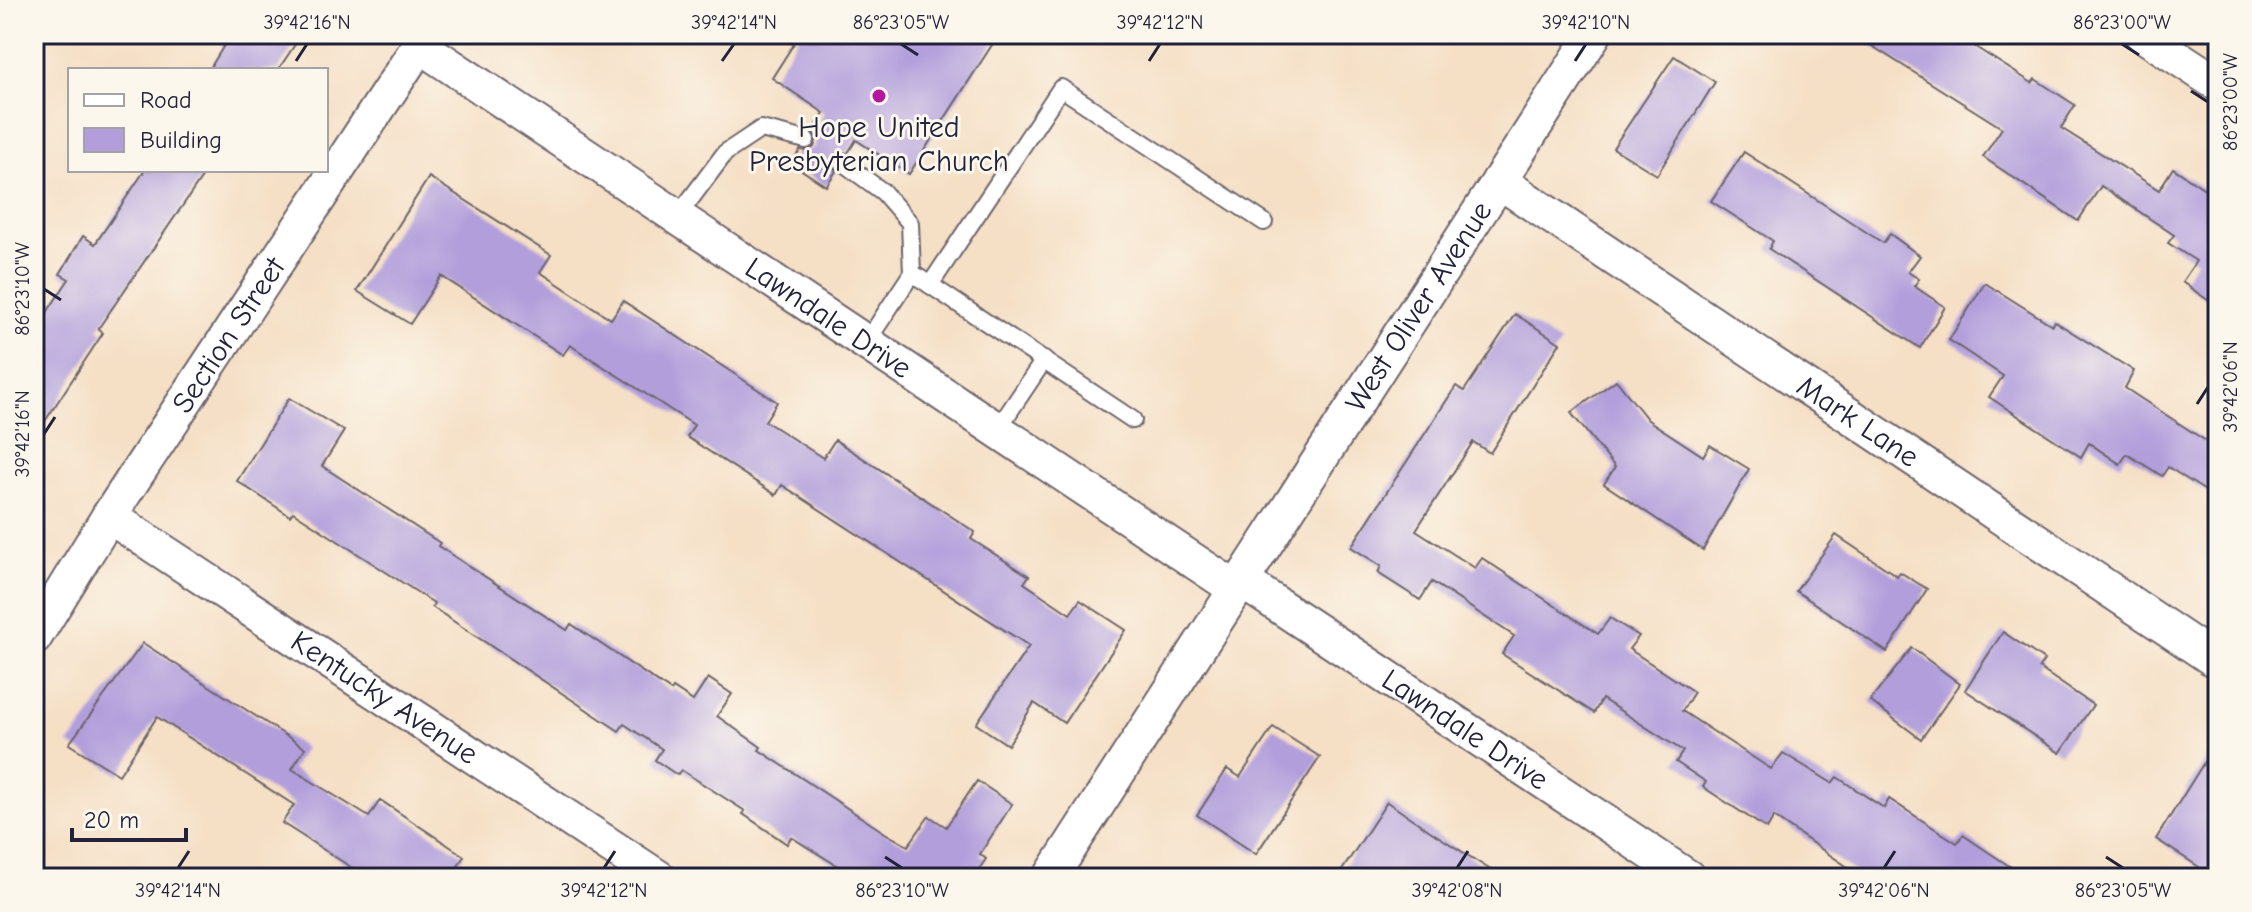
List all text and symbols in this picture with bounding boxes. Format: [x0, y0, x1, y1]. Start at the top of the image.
text: 39°42'16"N [263, 11, 351, 34]
text: 39°42'14"N [691, 11, 777, 34]
text: 86°23'05"W [853, 11, 950, 34]
text: 39°42'12"N [1117, 11, 1203, 34]
text: 39°42'10"N [1542, 11, 1630, 34]
text: 86°23'00"W [2073, 11, 2172, 34]
text: 86°23'00"W [2219, 52, 2242, 151]
legend [68, 68, 328, 172]
text: Road [140, 86, 192, 114]
marker: Hope United Presbyterian Church [870, 87, 888, 105]
place label: Hope United Presbyterian Church [749, 110, 1009, 179]
text: Building [140, 126, 222, 154]
street label: West Oliver Avenue [1338, 195, 1499, 418]
text: 86°23'10"W [11, 242, 34, 336]
street label: Section Street [164, 249, 293, 419]
street label: Lawndale Drive [739, 250, 918, 385]
text: 39°42'06"N [2219, 341, 2242, 433]
street label: Mark Lane [1791, 368, 1925, 474]
text: 39°42'16"N [11, 390, 34, 478]
street label: Kentucky Avenue [285, 623, 485, 771]
street label: Lawndale Drive [1376, 662, 1555, 797]
scale bar [72, 792, 186, 842]
text: 20 m [84, 806, 139, 834]
text: 39°42'14"N [135, 879, 221, 902]
text: 39°42'12"N [561, 879, 647, 902]
text: 86°23'10"W [855, 879, 949, 902]
text: 39°42'08"N [1412, 879, 1502, 902]
text: 39°42'06"N [1838, 879, 1930, 902]
text: 86°23'05"W [2075, 879, 2172, 902]

